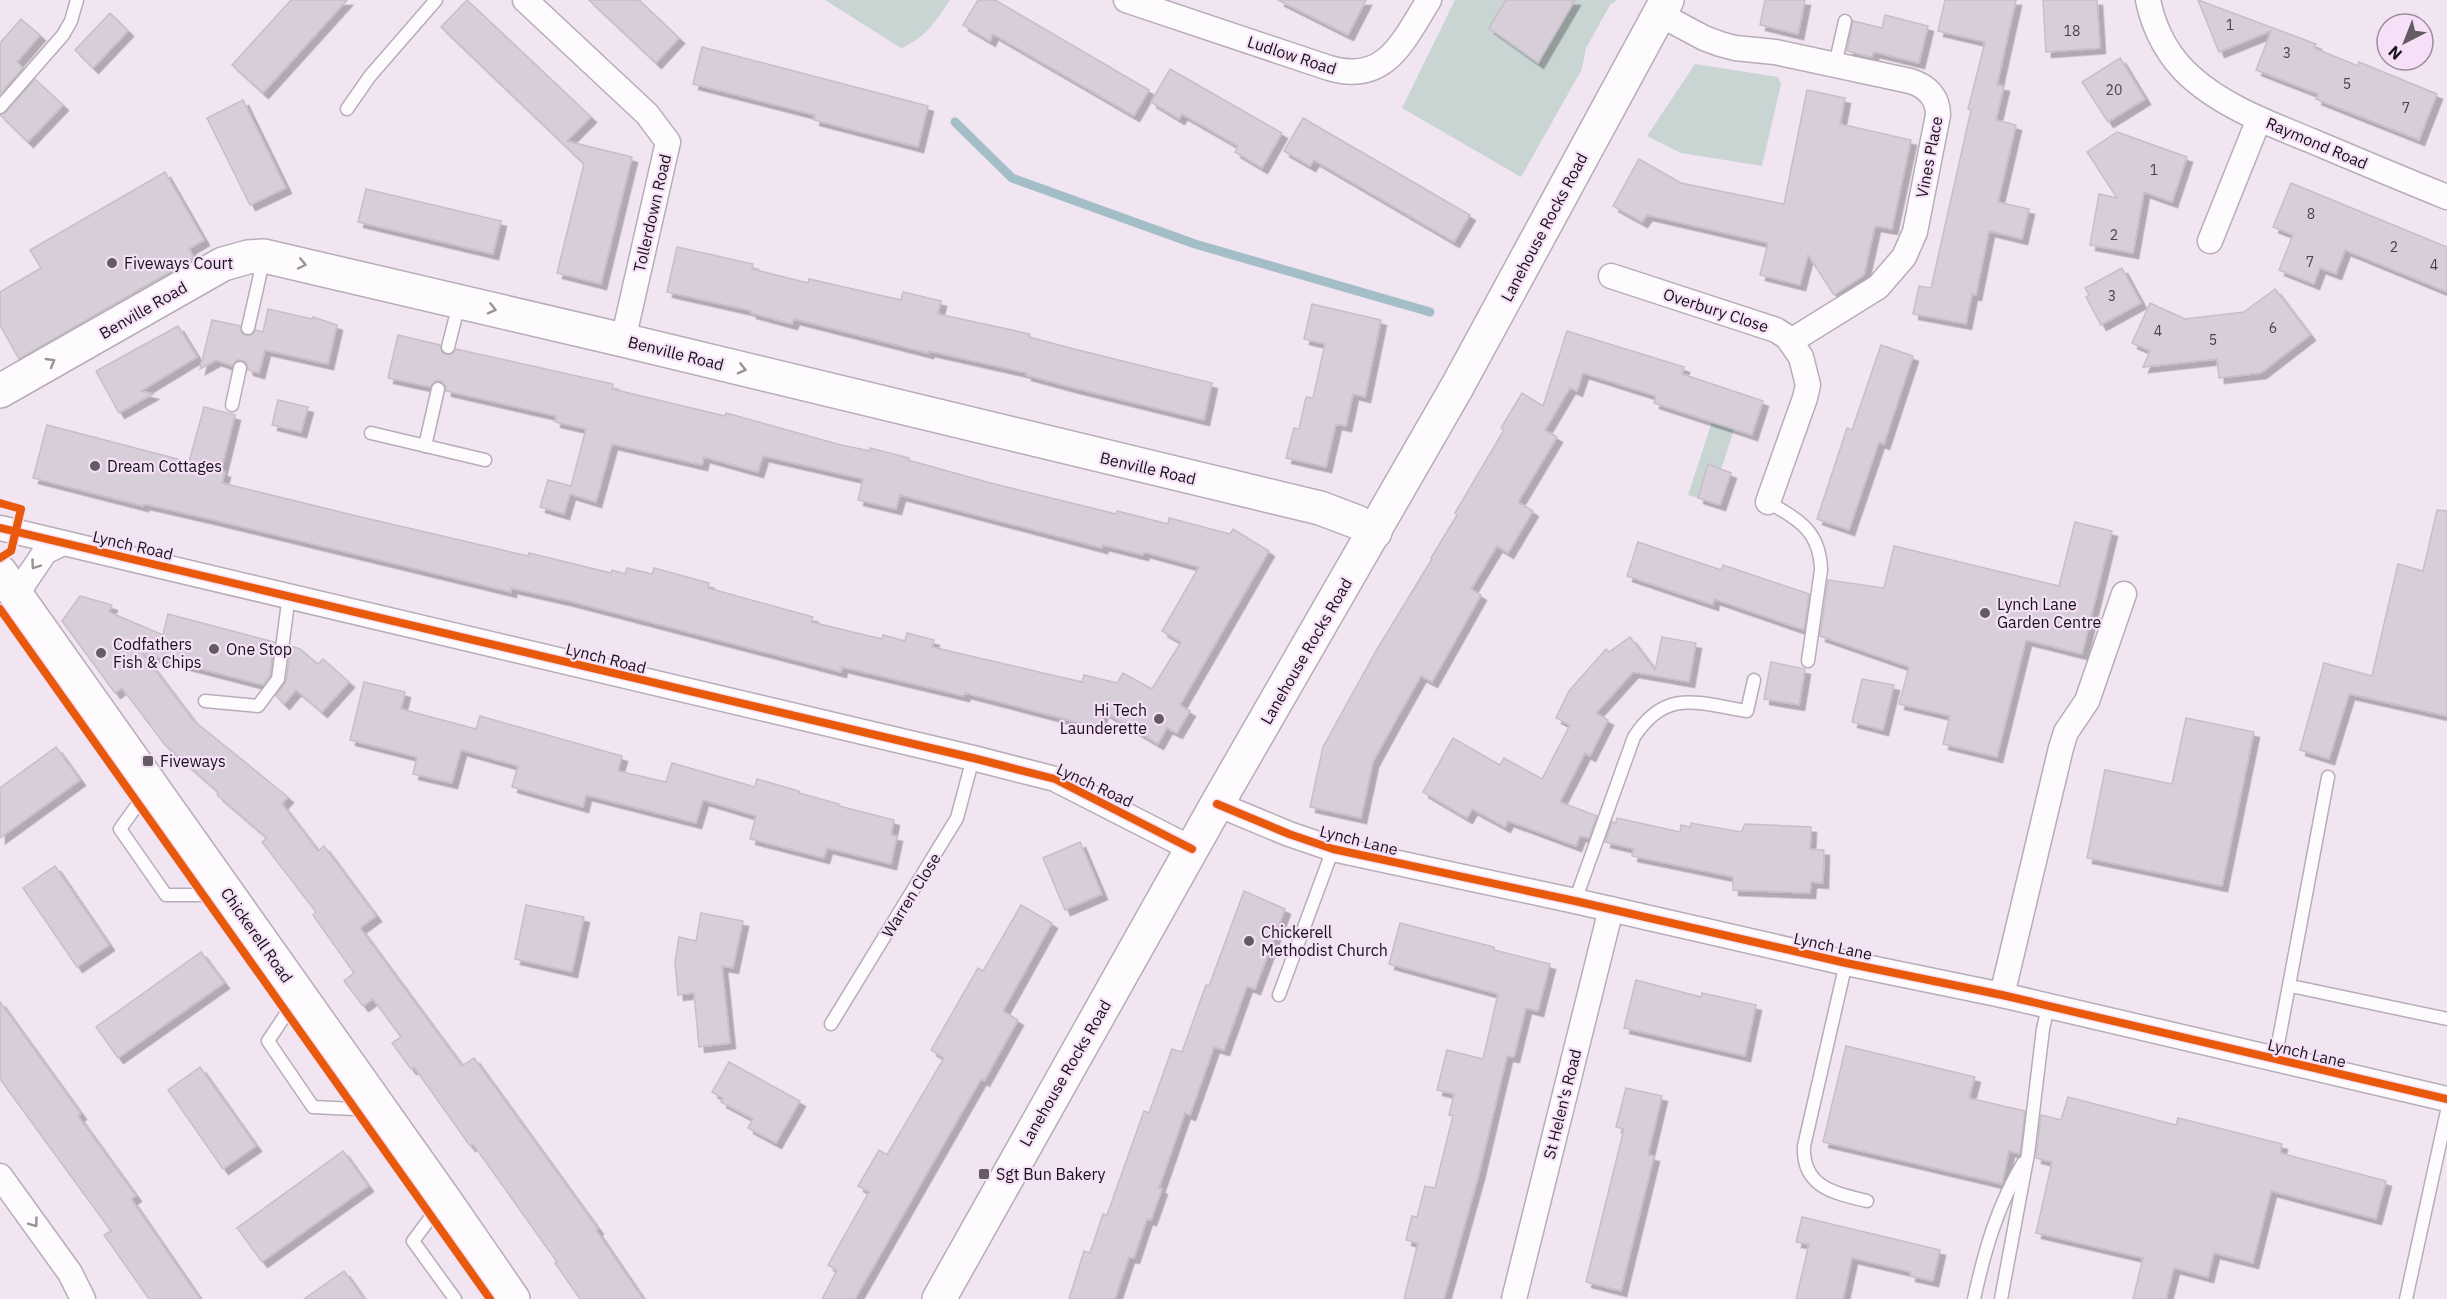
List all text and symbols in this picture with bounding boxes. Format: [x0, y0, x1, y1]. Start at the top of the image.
north arrow [2375, 12, 2435, 72]
house number: 1 [2226, 16, 2234, 34]
house number: 18 [2064, 22, 2080, 40]
street label: Ludlow Road [1245, 31, 1339, 79]
text: N [2384, 42, 2406, 64]
house number: 3 [2283, 44, 2291, 62]
house number: 5 [2343, 75, 2351, 93]
house number: 20 [2106, 81, 2122, 99]
house number: 7 [2402, 99, 2410, 117]
street label: Raymond Road [2263, 113, 2371, 173]
street label: Vines Place [1911, 114, 1947, 199]
street label: Lanehouse Rocks Road [1496, 149, 1592, 305]
street label: Tollerdown Road [629, 152, 675, 274]
house number: 1 [2150, 161, 2158, 179]
house number: 8 [2307, 205, 2315, 223]
house number: 2 [2110, 226, 2118, 244]
house number: 2 [2390, 238, 2398, 256]
place label: Fiveways Court [124, 253, 233, 273]
house number: 7 [2306, 253, 2314, 271]
marker: Fiveways Court [105, 256, 119, 270]
house number: 4 [2430, 256, 2438, 274]
one-way arrow [297, 257, 307, 270]
street label: Benville Road [96, 277, 190, 343]
street label: Overbury Close [1661, 284, 1771, 337]
house number: 3 [2108, 287, 2116, 305]
one-way arrow [486, 302, 496, 315]
house number: 6 [2269, 319, 2277, 337]
house number: 4 [2154, 322, 2162, 340]
street label: Benville Road [626, 331, 726, 375]
house number: 5 [2209, 331, 2217, 349]
one-way arrow [45, 358, 55, 370]
one-way arrow [737, 362, 747, 375]
street label: Benville Road [1098, 447, 1198, 489]
place label: Dream Cottages [107, 456, 222, 476]
marker: Dream Cottages [88, 459, 102, 473]
street label: Lynch Road [91, 526, 175, 564]
one-way arrow [31, 558, 42, 569]
street label: Lanehouse Rocks Road [1256, 574, 1356, 728]
place label: Lynch Lane Garden Centre [1997, 594, 2102, 632]
marker: Lynch Lane Garden Centre [1978, 606, 1992, 620]
place label: Codfathers Fish & Chips [113, 634, 202, 672]
street label: Lynch Road [564, 638, 648, 678]
place label: One Stop [226, 639, 292, 659]
marker: One Stop [207, 642, 221, 656]
marker: Codfathers Fish & Chips [94, 646, 108, 660]
place label: Hi Tech Launderette [1060, 700, 1147, 738]
marker: Hi Tech Launderette [1152, 712, 1166, 726]
place label: Fiveways [160, 751, 226, 771]
marker: Fiveways [141, 754, 155, 768]
street label: Lynch Road [1054, 759, 1136, 811]
street label: Lynch Lane [1318, 821, 1400, 859]
street label: Warren Close [877, 849, 945, 941]
street label: Chickerell Road [217, 883, 297, 987]
place label: Chickerell Methodist Church [1261, 922, 1388, 960]
street label: Lynch Lane [1792, 928, 1874, 964]
marker: Chickerell Methodist Church [1242, 934, 1256, 948]
street label: Lanehouse Rocks Road [1015, 996, 1115, 1150]
street label: Lynch Lane [2266, 1034, 2348, 1072]
street label: St Helen's Road [1539, 1047, 1585, 1161]
place label: Sgt Bun Bakery [996, 1164, 1106, 1184]
marker: Sgt Bun Bakery [977, 1167, 991, 1181]
one-way arrow [27, 1217, 38, 1228]

